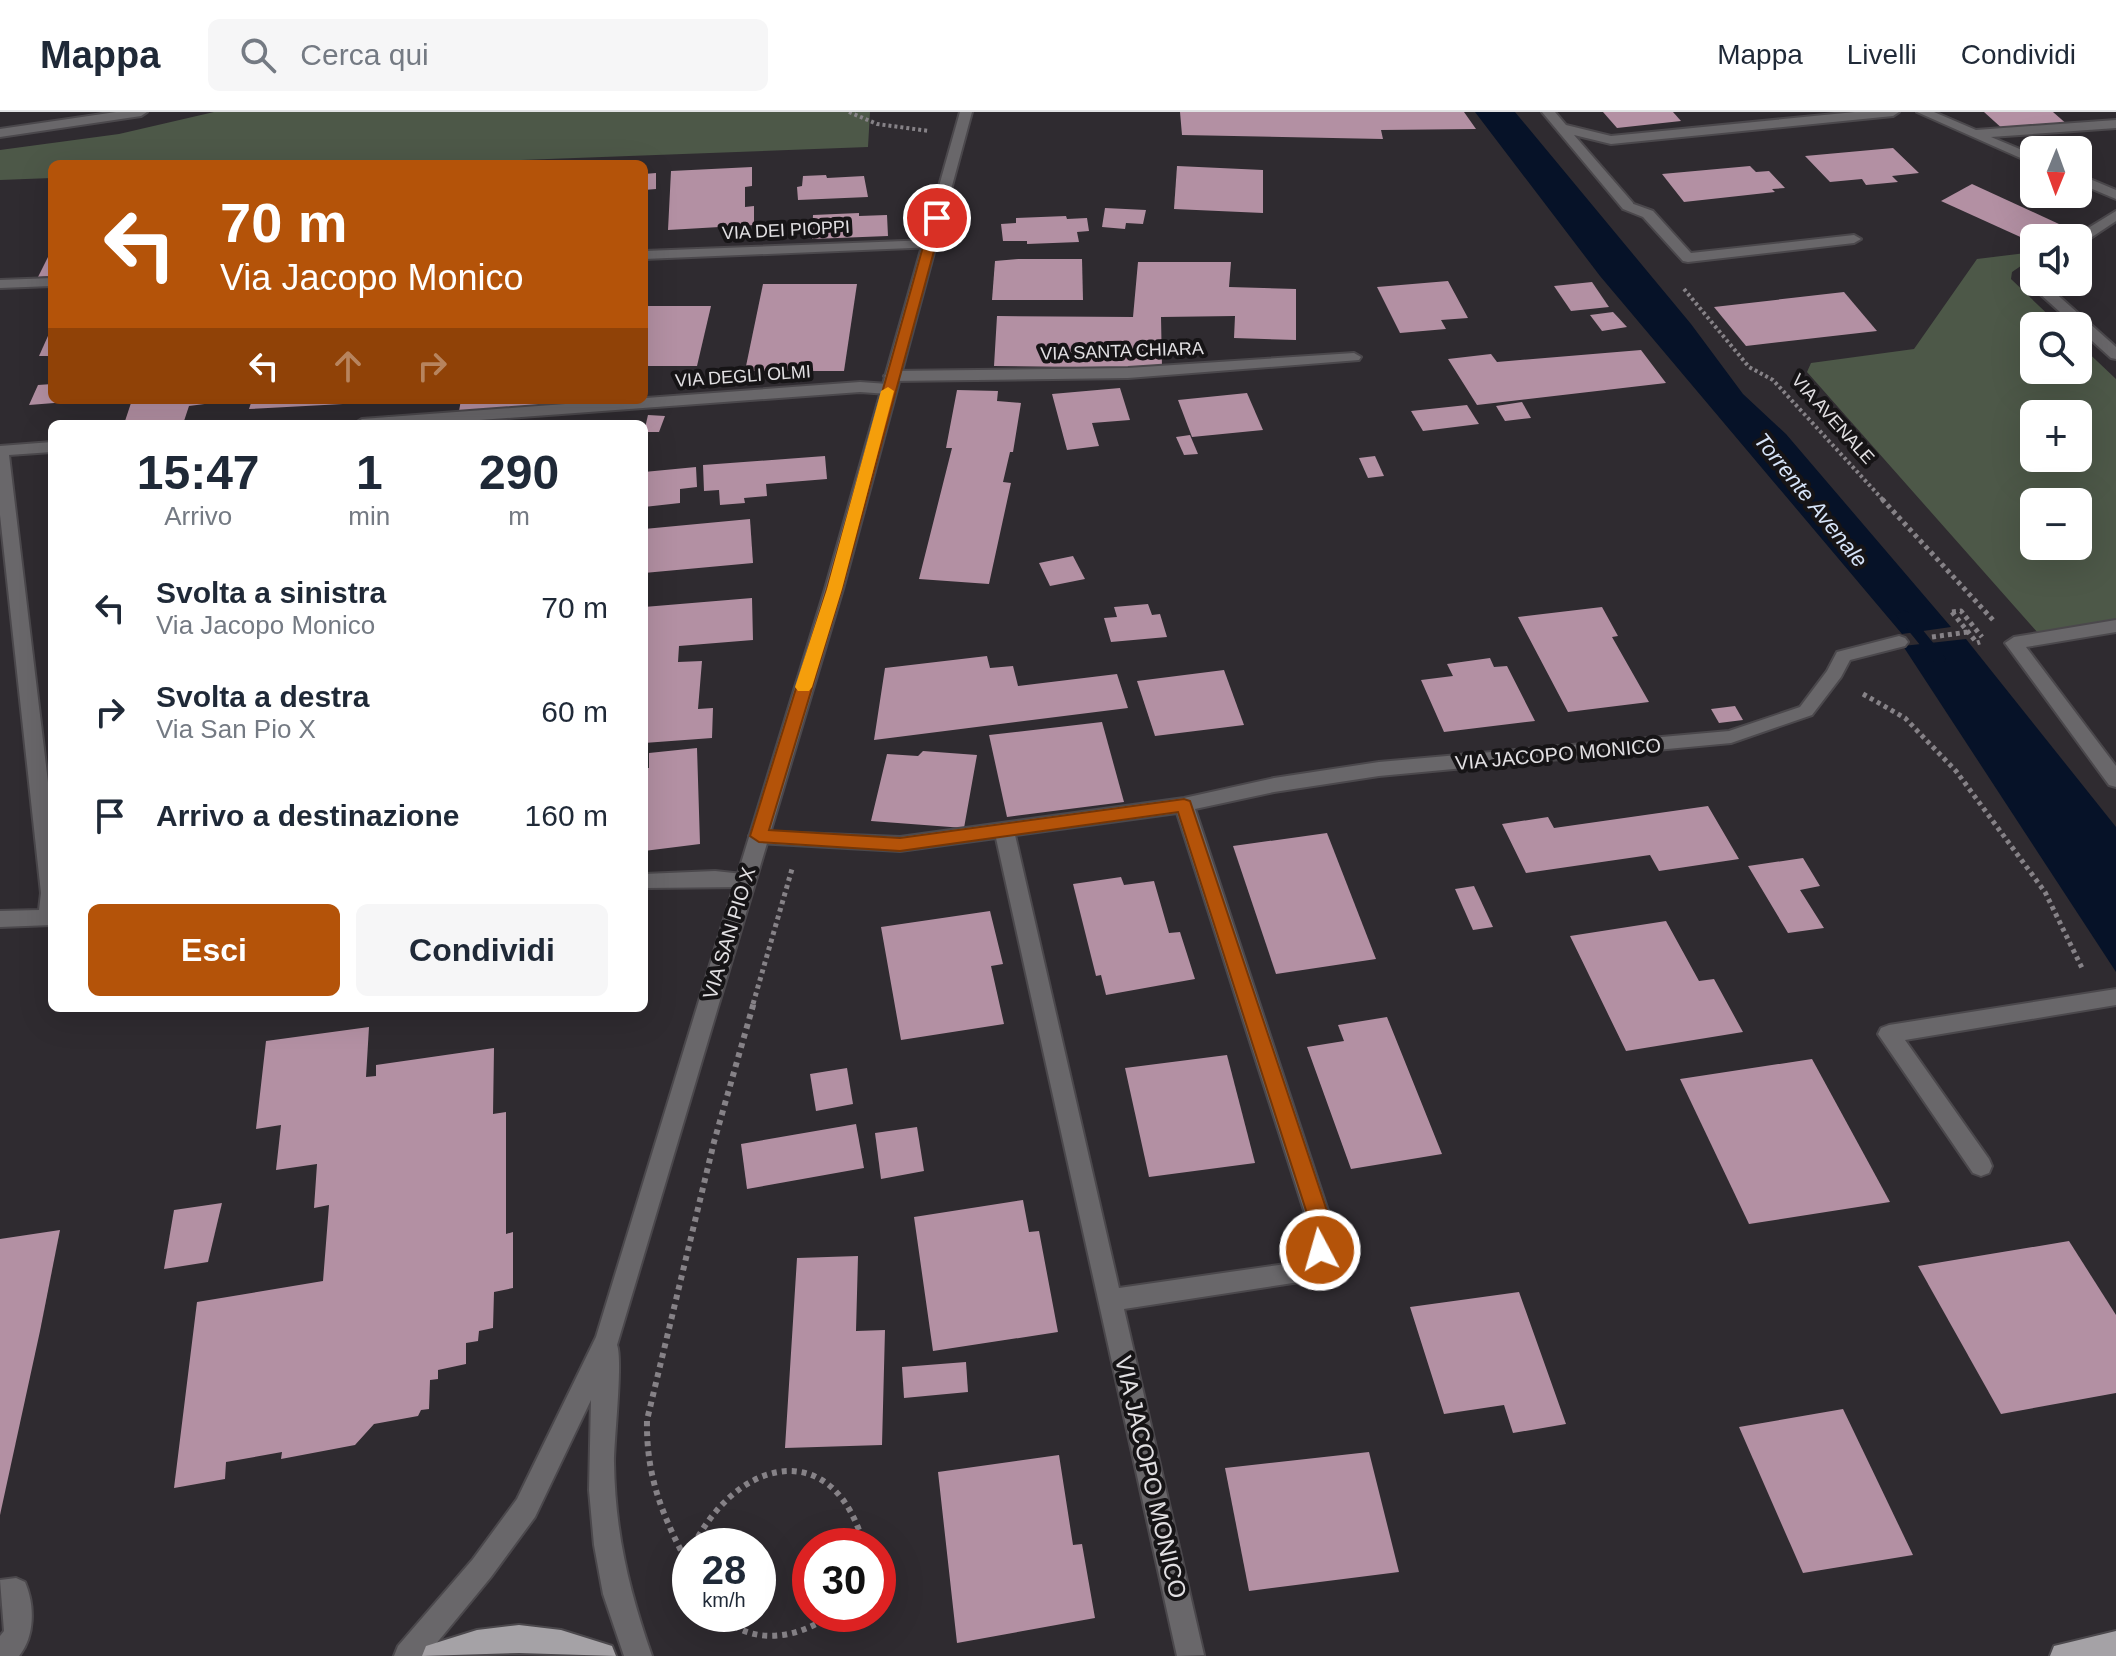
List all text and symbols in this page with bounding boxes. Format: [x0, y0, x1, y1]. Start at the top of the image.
search box [208, 19, 768, 91]
icon: search [236, 33, 280, 77]
text: Mappa [40, 34, 160, 76]
text: Cerca qui [300, 38, 429, 71]
text: Mappa [1717, 39, 1803, 70]
text: Livelli [1847, 39, 1917, 70]
text: Condividi [1961, 39, 2076, 70]
north arrow [2020, 136, 2092, 208]
map controls [2020, 136, 2092, 560]
pin [903, 184, 971, 252]
text: 70 m [220, 191, 348, 254]
icon: left [88, 192, 192, 296]
icon: arrive [915, 196, 959, 240]
street label: VIA DEI PIOPPI [722, 217, 850, 243]
button: sound [2020, 224, 2092, 296]
text: Via Jacopo Monico [220, 257, 524, 298]
button: search [2020, 312, 2092, 384]
street label: VIA SANTA CHIARA [1040, 338, 1204, 364]
icon: left [242, 344, 286, 388]
icon: ahead [326, 344, 370, 388]
icon: right [410, 344, 454, 388]
street label: VIA DEGLI OLMI [674, 361, 812, 391]
street label: VIA AVENALE [1788, 370, 1878, 468]
button: + [2020, 400, 2092, 472]
water label: Torrente Avenale [1749, 428, 1873, 572]
text: 15:47 [137, 446, 260, 499]
text: 1 [356, 446, 383, 499]
text: 290 [479, 446, 559, 499]
button: − [2020, 488, 2092, 560]
text: Arrivo [164, 501, 232, 531]
text: min [348, 501, 390, 531]
text: m [508, 501, 530, 531]
text: Svolta a sinistra [156, 576, 386, 609]
icon: left [88, 586, 132, 630]
text: 70 m [541, 591, 608, 624]
text: Via Jacopo Monico [156, 610, 375, 640]
text: Svolta a destra [156, 680, 369, 713]
icon: right [88, 690, 132, 734]
text: 60 m [541, 695, 608, 728]
text: Via San Pio X [156, 714, 316, 744]
street label: VIA JACOPO MONICO [1454, 734, 1662, 774]
icon: arrive [88, 794, 132, 838]
text: Arrivo a destinazione [156, 799, 459, 832]
text: 160 m [525, 799, 608, 832]
street label: VIA SAN PIO X [698, 864, 760, 1002]
button: Esci [88, 904, 340, 996]
button: Condividi [356, 904, 608, 996]
position arrow [1278, 1208, 1362, 1292]
street label: VIA JACOPO MONICO [1110, 1353, 1192, 1601]
speed limit sign: 30 [792, 1528, 896, 1632]
text: 28 [702, 1548, 746, 1592]
text: km/h [702, 1589, 746, 1611]

